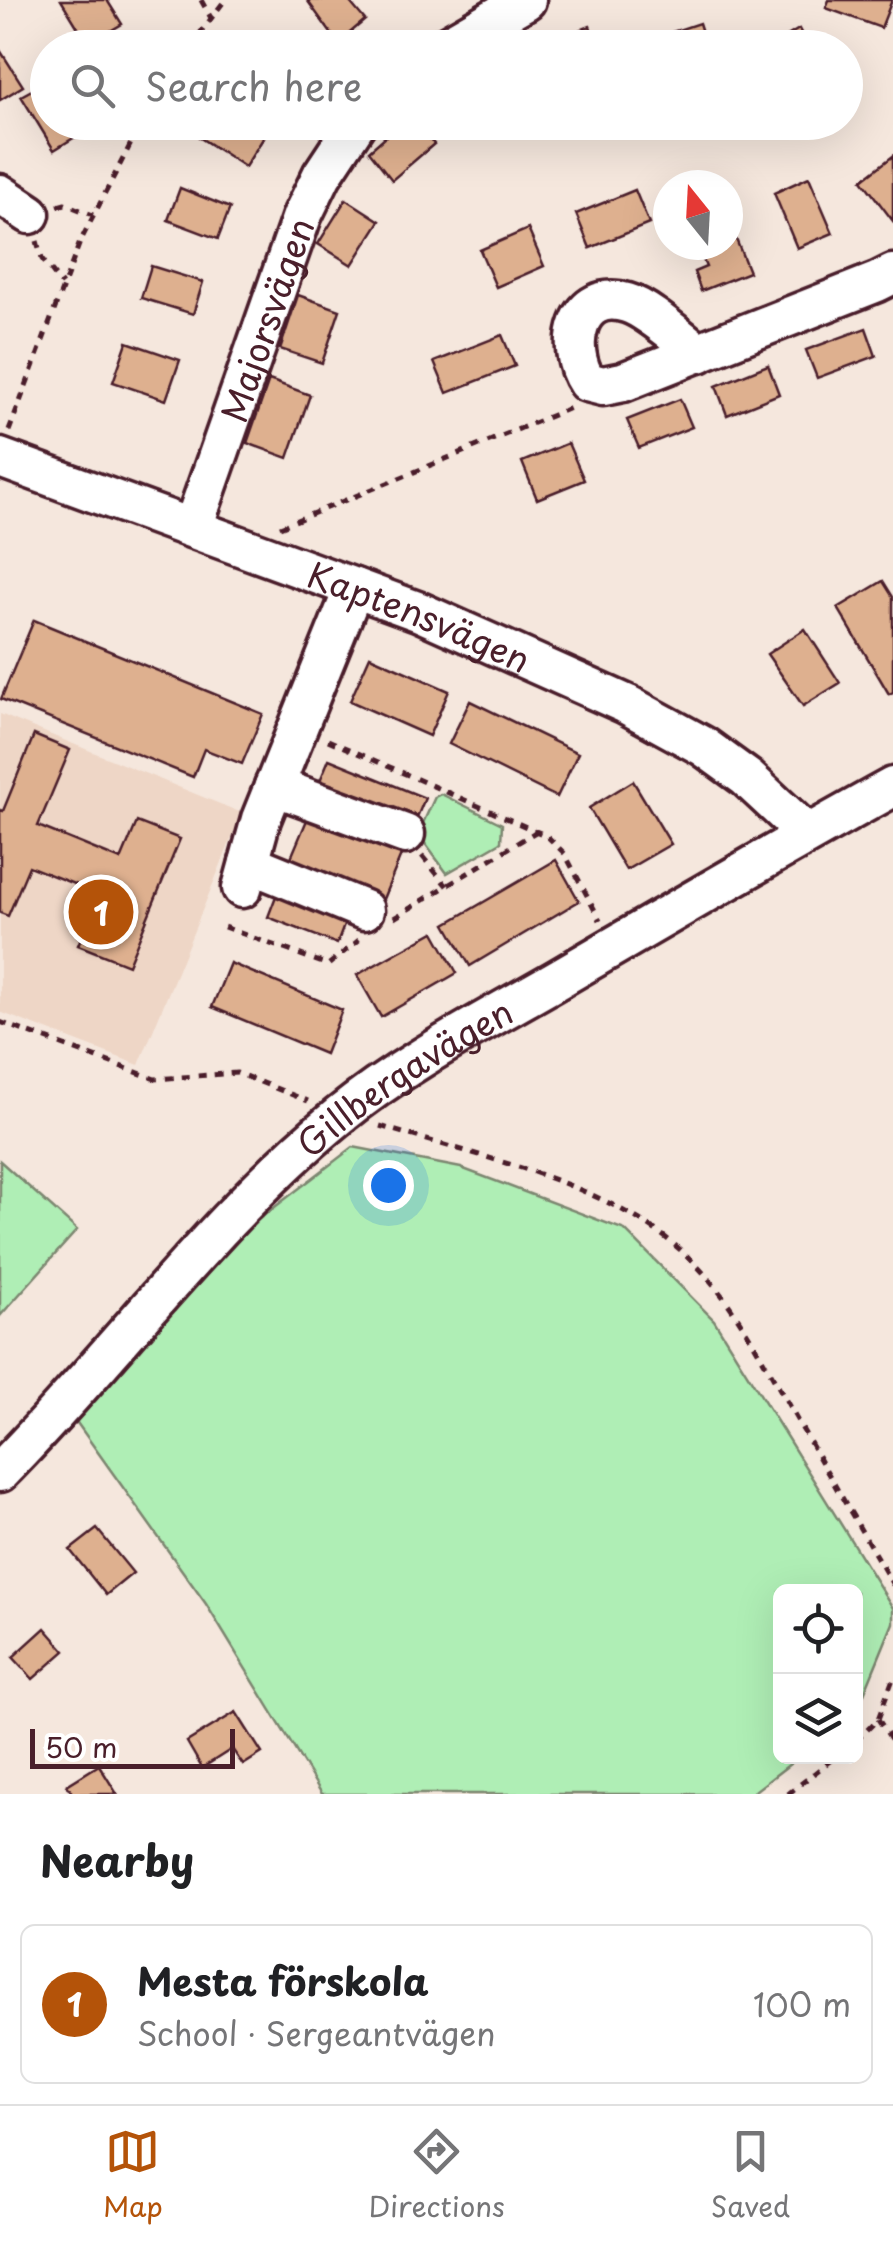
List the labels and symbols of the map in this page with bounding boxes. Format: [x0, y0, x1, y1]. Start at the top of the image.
north arrow [653, 170, 743, 260]
street label: Majorsvägen [205, 210, 326, 429]
street label: Kaptensvägen [301, 547, 539, 685]
pin: 1 [68, 874, 134, 950]
street label: Gillbergavägen [284, 984, 522, 1168]
your location [363, 1160, 414, 1211]
scale bar [30, 1724, 235, 1768]

